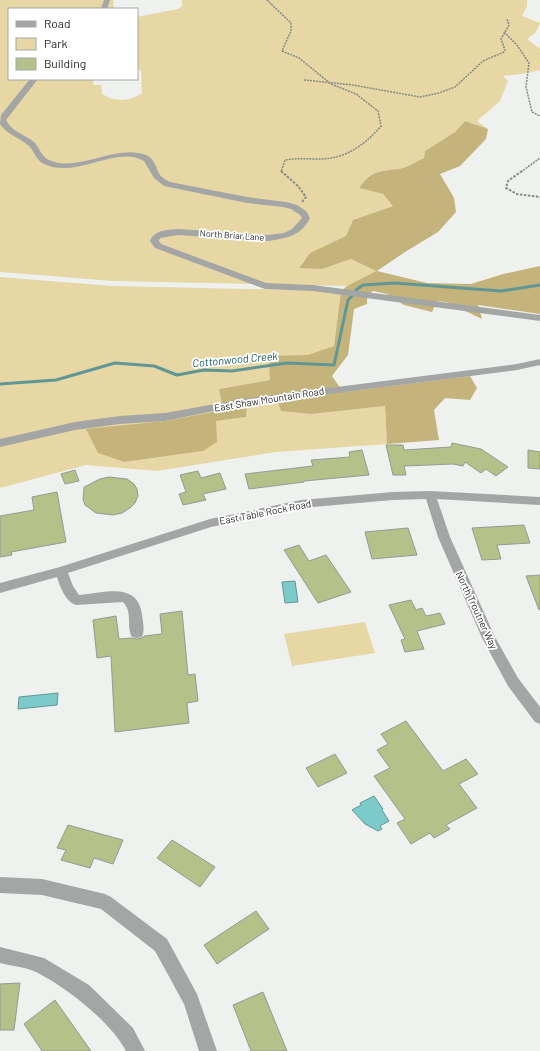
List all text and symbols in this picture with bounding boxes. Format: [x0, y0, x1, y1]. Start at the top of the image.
legend [8, 8, 138, 80]
text: Road [44, 16, 71, 30]
text: Park [44, 36, 68, 50]
text: Building [44, 56, 86, 70]
street label: North Briar Lane [199, 227, 265, 243]
water label: Cottonwood Creek [192, 349, 279, 369]
street label: East Shaw Mountain Road [213, 384, 325, 414]
street label: East Table Rock Road [218, 497, 312, 527]
street label: North Troutner Way [454, 569, 500, 651]

